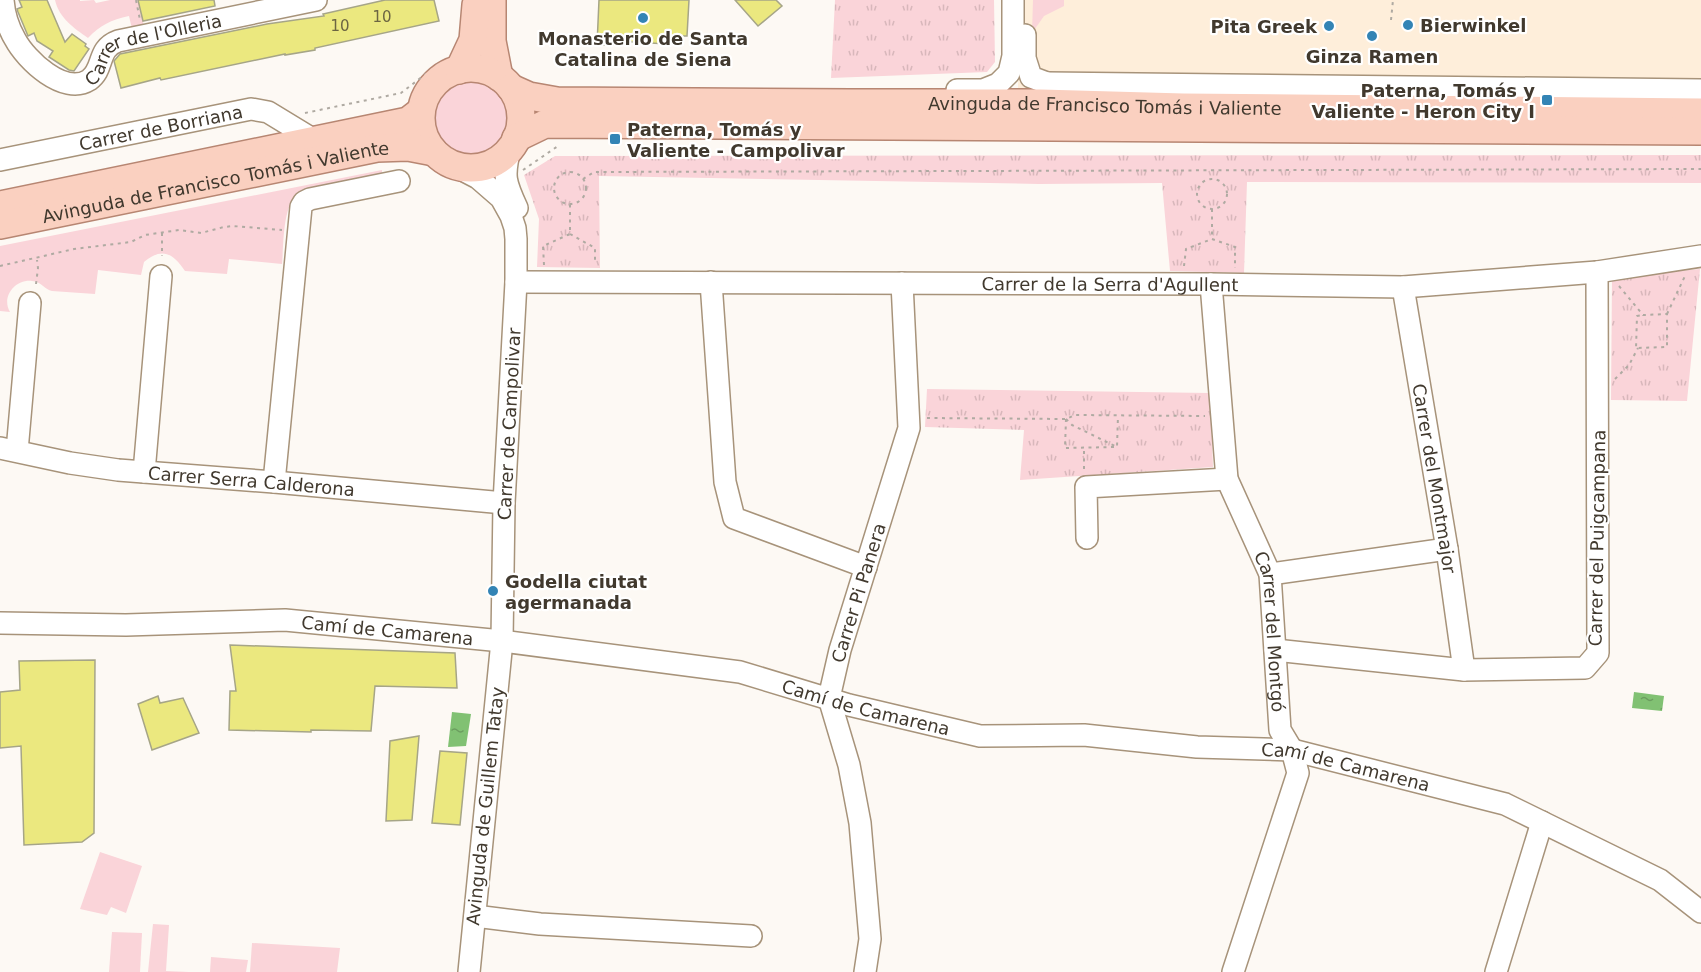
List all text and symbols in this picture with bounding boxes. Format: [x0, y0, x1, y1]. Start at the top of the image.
house number: 10 [372, 8, 392, 26]
street label: Carrer de l'Olleria [80, 9, 223, 90]
marker: Monasterio de Santa Catalina de Siena [636, 11, 650, 25]
place label: Bierwinkel [1420, 15, 1526, 36]
place label: Pita Greek [1211, 16, 1318, 37]
house number: 10 [330, 17, 350, 35]
marker: Bierwinkel [1401, 18, 1415, 32]
marker: Pita Greek [1322, 19, 1336, 33]
place label: Monasterio de Santa Catalina de Siena [538, 28, 748, 70]
marker: Ginza Ramen [1365, 29, 1379, 43]
place label: Ginza Ramen [1306, 46, 1438, 67]
place label: Paterna, Tomás y Valiente - Heron City I [1311, 80, 1535, 122]
street label: Avinguda de Francisco Tomás i Valiente [928, 92, 1282, 118]
marker: Paterna, Tomás y Valiente - Heron City I [1540, 93, 1554, 107]
street label: Carrer de Borriana [77, 100, 244, 154]
place label: Paterna, Tomás y Valiente - Campolivar [627, 119, 845, 161]
marker: Paterna, Tomás y Valiente - Campolivar [608, 132, 622, 146]
street label: Avinguda de Francisco Tomás i Valiente [40, 137, 389, 227]
street label: Carrer de la Serra d'Agullent [982, 273, 1239, 295]
street label: Carrer de Campolivar [493, 327, 525, 521]
street label: Carrer del Montmajor [1409, 382, 1461, 575]
street label: Carrer del Puigcampana [1585, 429, 1609, 647]
street label: Carrer Serra Calderona [147, 462, 356, 500]
street label: Carrer Pi Panera [827, 520, 889, 665]
street label: Carrer del Montgó [1250, 548, 1289, 713]
place label: Godella ciutat agermanada [505, 571, 647, 613]
marker: Godella ciutat agermanada [486, 584, 500, 598]
street label: Camí de Camarena [300, 611, 474, 649]
street label: Camí de Camarena [779, 675, 952, 739]
street label: Avinguda de Guillem Tatay [462, 685, 508, 926]
street label: Camí de Camarena [1261, 738, 1432, 795]

